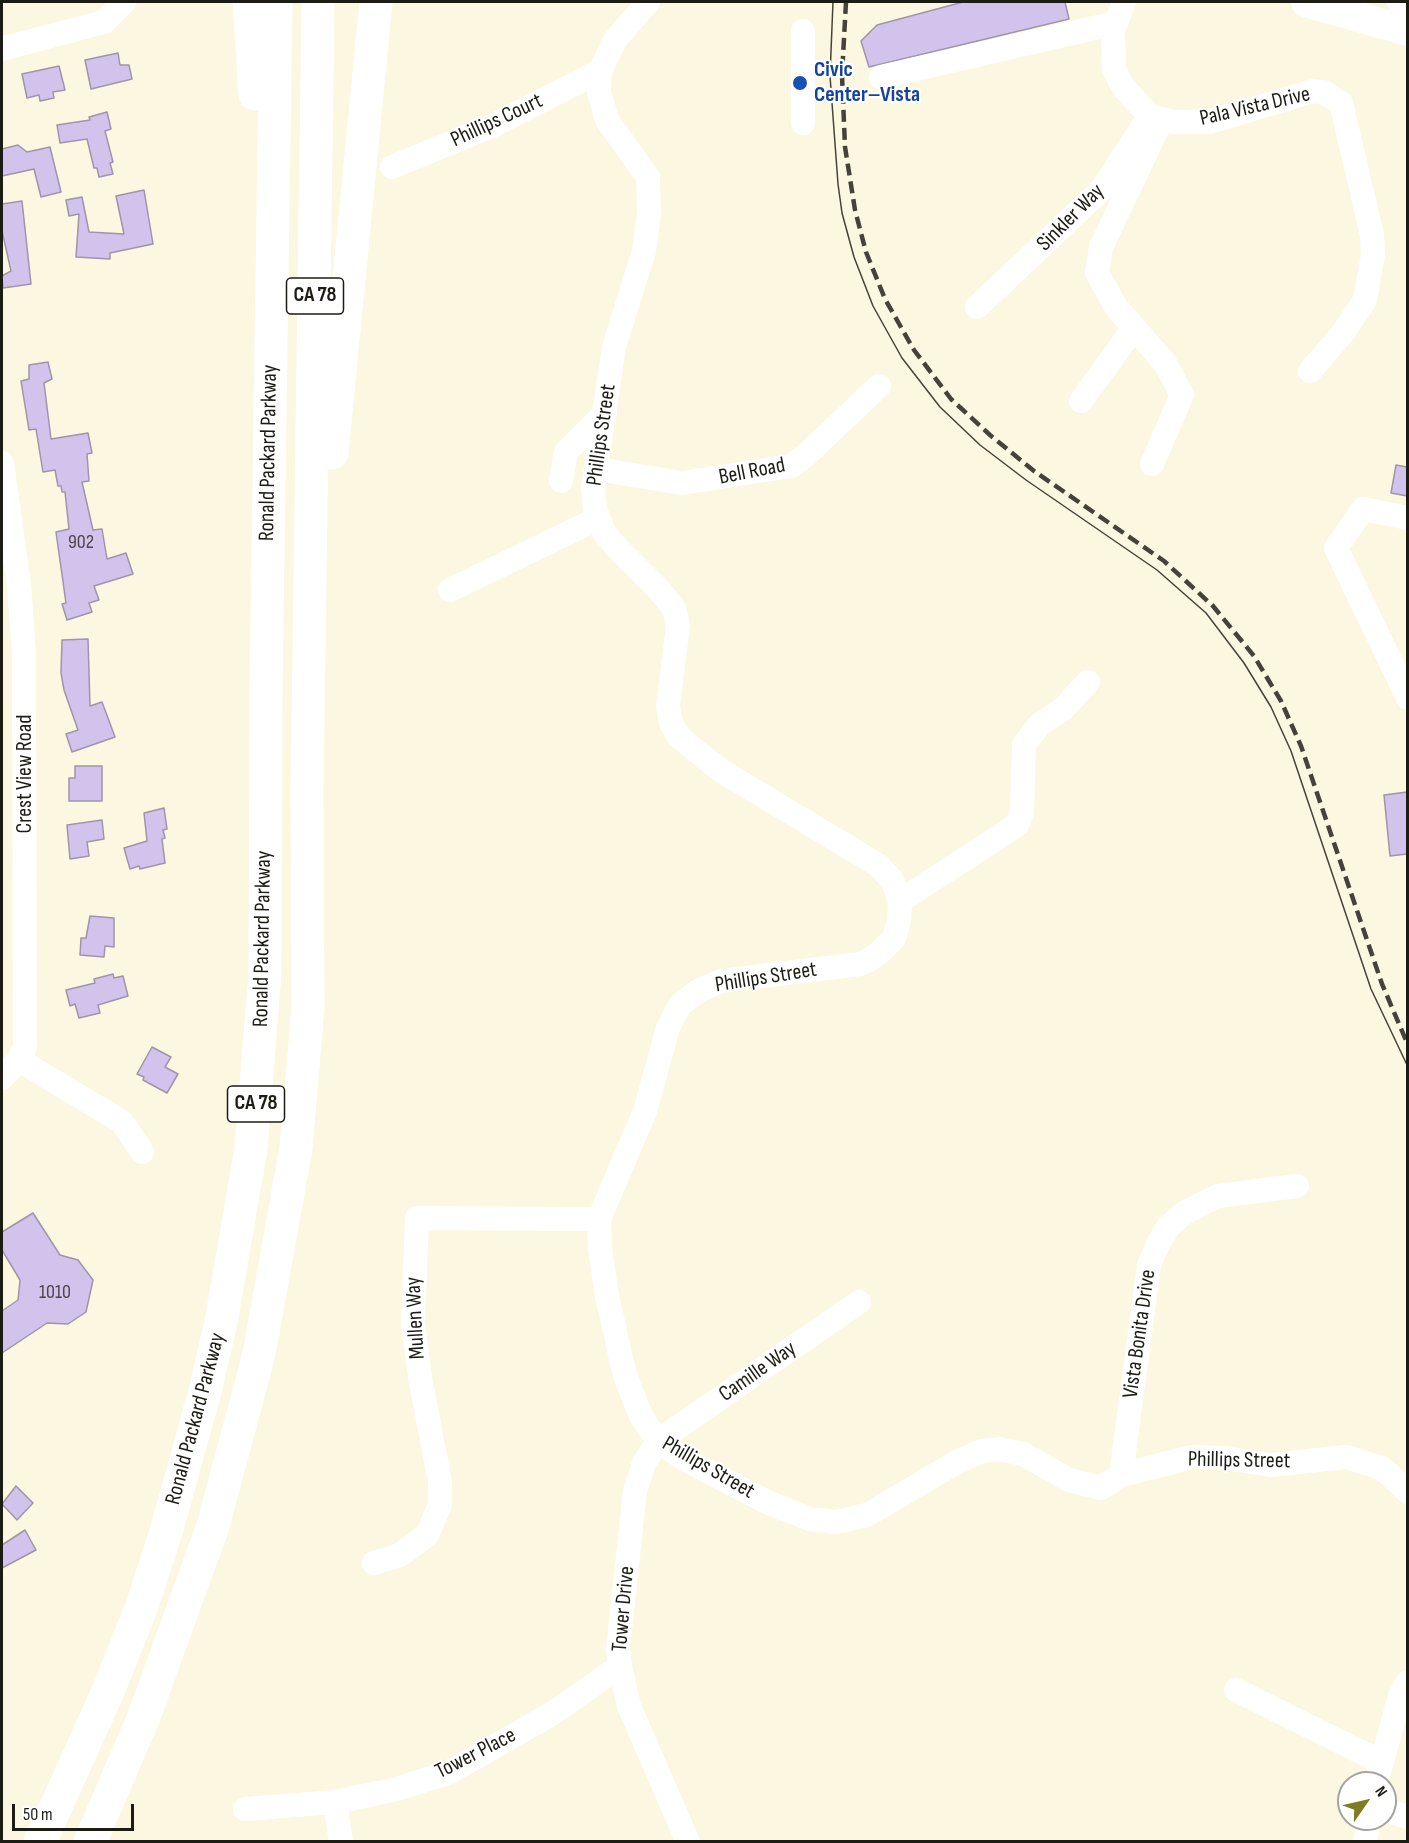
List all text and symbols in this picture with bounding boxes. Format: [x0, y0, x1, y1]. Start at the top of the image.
place label: Civic Center–Vista [814, 57, 920, 108]
marker: Civic Center–Vista [791, 74, 809, 92]
street label: Pala Vista Drive [1197, 81, 1313, 133]
street label: Phillips Court [447, 88, 547, 154]
street label: Sinkler Way [1032, 179, 1110, 257]
road number: CA 78 [286, 278, 344, 314]
street label: Ronald Packard Parkway [254, 365, 284, 541]
street label: Phillips Street [582, 382, 622, 488]
street label: Bell Road [717, 453, 787, 491]
house number: 902 [68, 531, 94, 555]
street label: Crest View Road [12, 715, 38, 833]
street label: Ronald Packard Parkway [248, 851, 278, 1027]
street label: Phillips Street [713, 957, 819, 999]
road number: CA 78 [228, 1086, 284, 1122]
street label: Vista Bonita Drive [1118, 1268, 1162, 1400]
street label: Mullen Way [401, 1276, 431, 1360]
house number: 1010 [39, 1281, 71, 1305]
street label: Ronald Packard Parkway [160, 1330, 232, 1508]
street label: Camille Way [714, 1336, 802, 1408]
street label: Phillips Street [657, 1431, 759, 1505]
street label: Phillips Street [1188, 1447, 1290, 1475]
street label: Tower Drive [607, 1565, 641, 1653]
street label: Tower Place [431, 1723, 521, 1785]
north arrow [1337, 1771, 1397, 1831]
text: N [1370, 1783, 1391, 1801]
scale bar [15, 1792, 136, 1830]
text: 50 m [23, 1804, 53, 1825]

